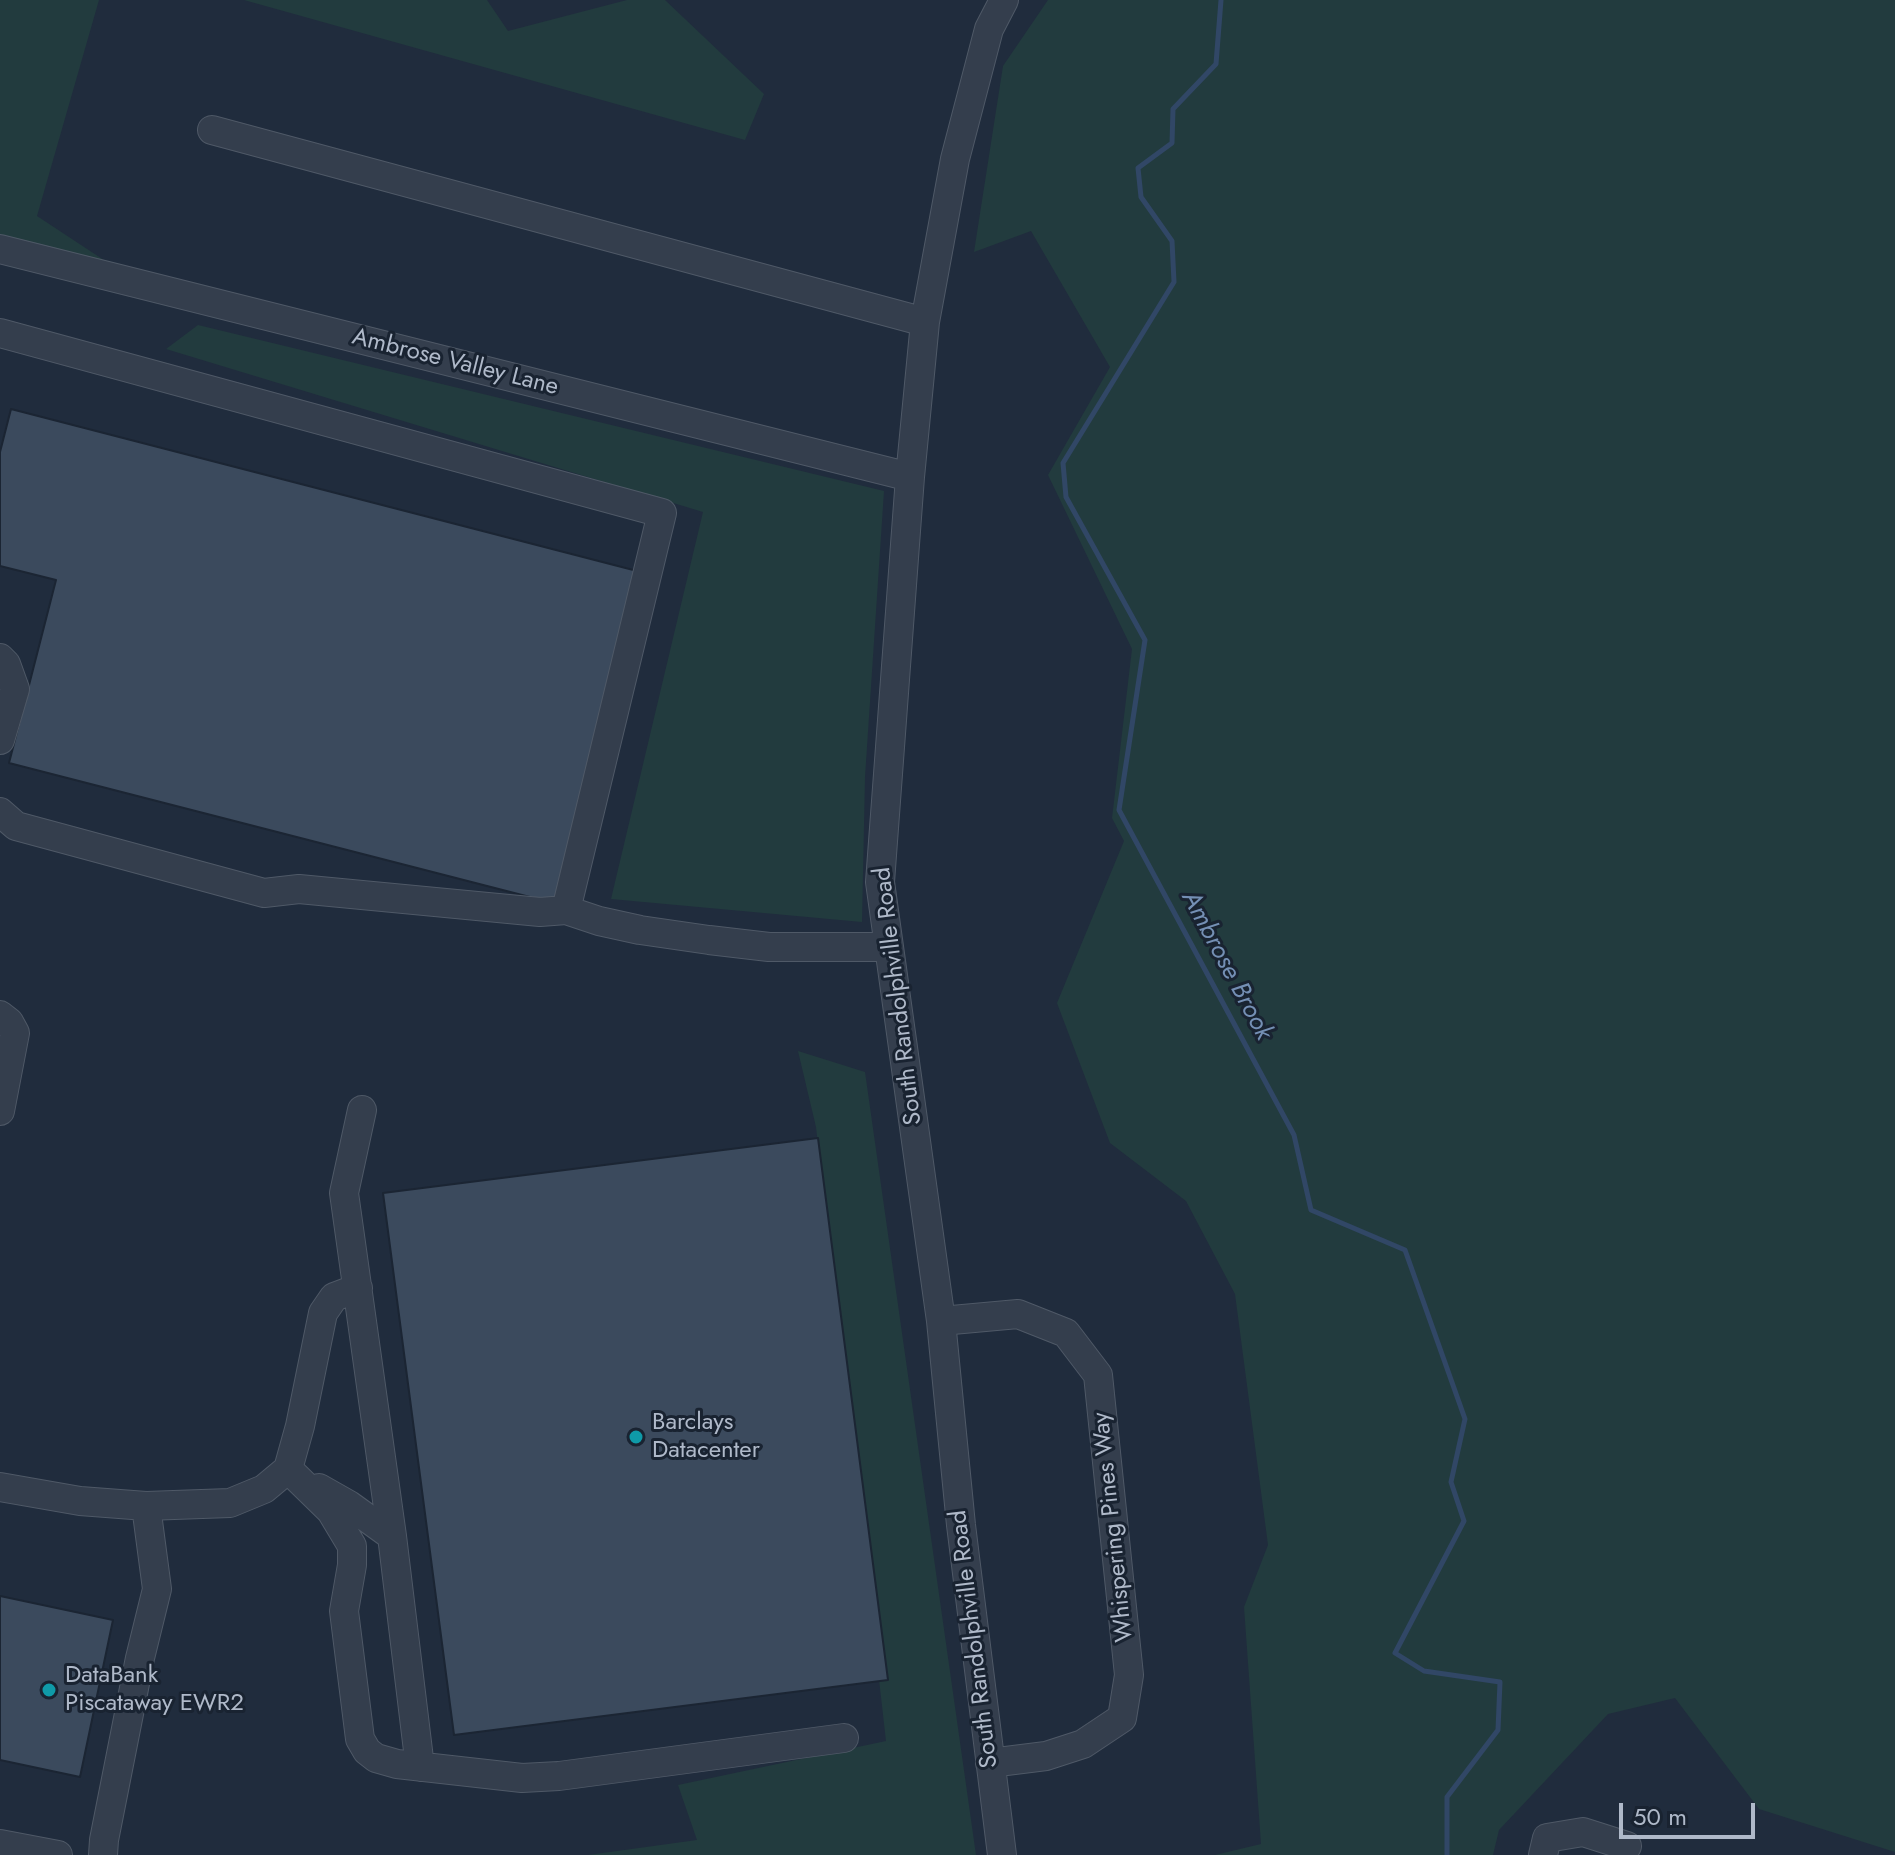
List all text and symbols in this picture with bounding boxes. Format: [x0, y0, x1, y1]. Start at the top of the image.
street label: Ambrose Valley Lane [349, 323, 561, 403]
street label: South Randolphville Road [869, 865, 929, 1127]
water label: Ambrose Brook [1174, 886, 1278, 1046]
place label: Barclays Datacenter [652, 1409, 760, 1465]
street label: Whispering Pines Way [1088, 1411, 1140, 1643]
marker: Barclays Datacenter [627, 1428, 645, 1446]
street label: South Randolphville Road [945, 1508, 1005, 1770]
place label: DataBank Piscataway EWR2 [65, 1662, 244, 1718]
marker: DataBank Piscataway EWR2 [40, 1681, 58, 1699]
scale bar [1623, 1787, 1759, 1837]
text: 50 m [1633, 1799, 1687, 1834]

